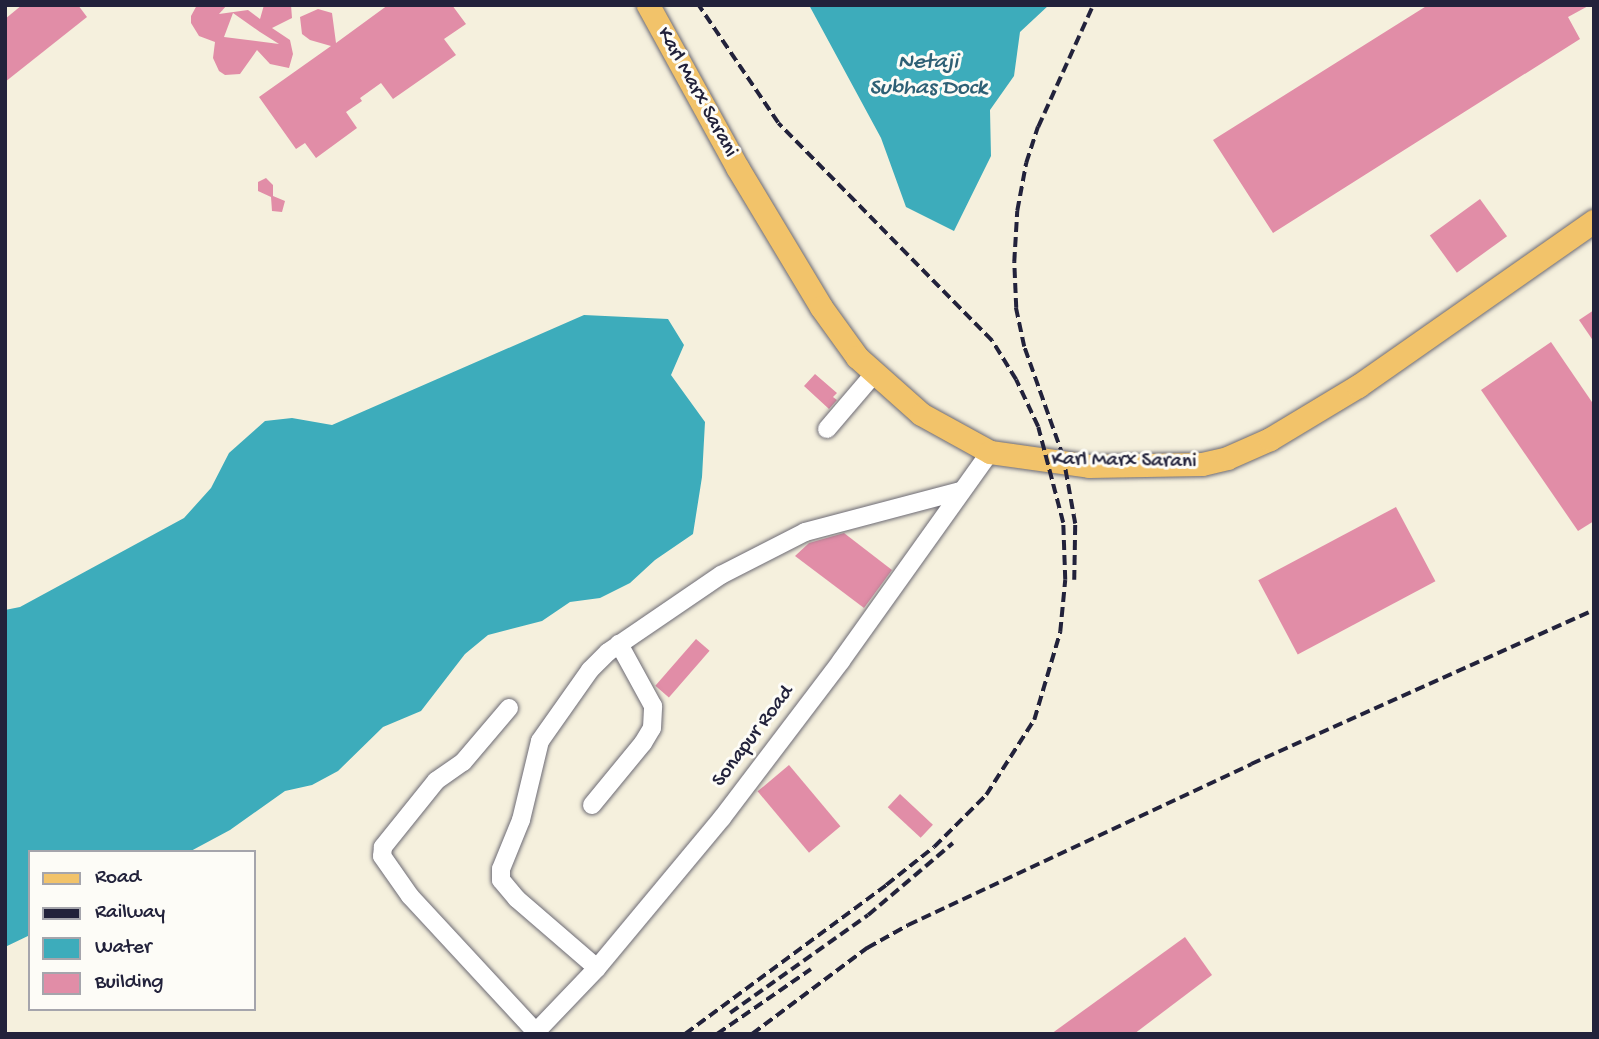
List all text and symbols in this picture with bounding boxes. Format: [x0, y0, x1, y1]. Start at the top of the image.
street label: Karl Marx Sarani [650, 23, 742, 163]
water label: Netaji Subhas Dock [869, 49, 987, 103]
street label: Karl Marx Sarani [1051, 448, 1197, 476]
street label: Sonapur Road [708, 681, 800, 793]
legend [28, 850, 256, 1011]
text: Road [95, 866, 141, 891]
text: Railway [95, 901, 165, 926]
text: Water [95, 936, 151, 961]
text: Building [95, 971, 164, 996]

